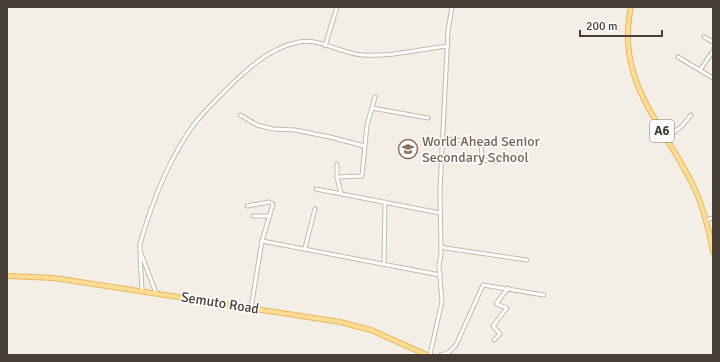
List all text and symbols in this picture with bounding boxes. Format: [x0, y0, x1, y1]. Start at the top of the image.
scale bar [580, 12, 662, 38]
text: 200 m [586, 19, 618, 34]
road number: A6 [650, 120, 674, 142]
place label: World Ahead Senior Secondary School [422, 133, 541, 166]
school or university icon: World Ahead Senior Secondary School [397, 138, 419, 160]
street label: Semuto Road [180, 288, 260, 318]

